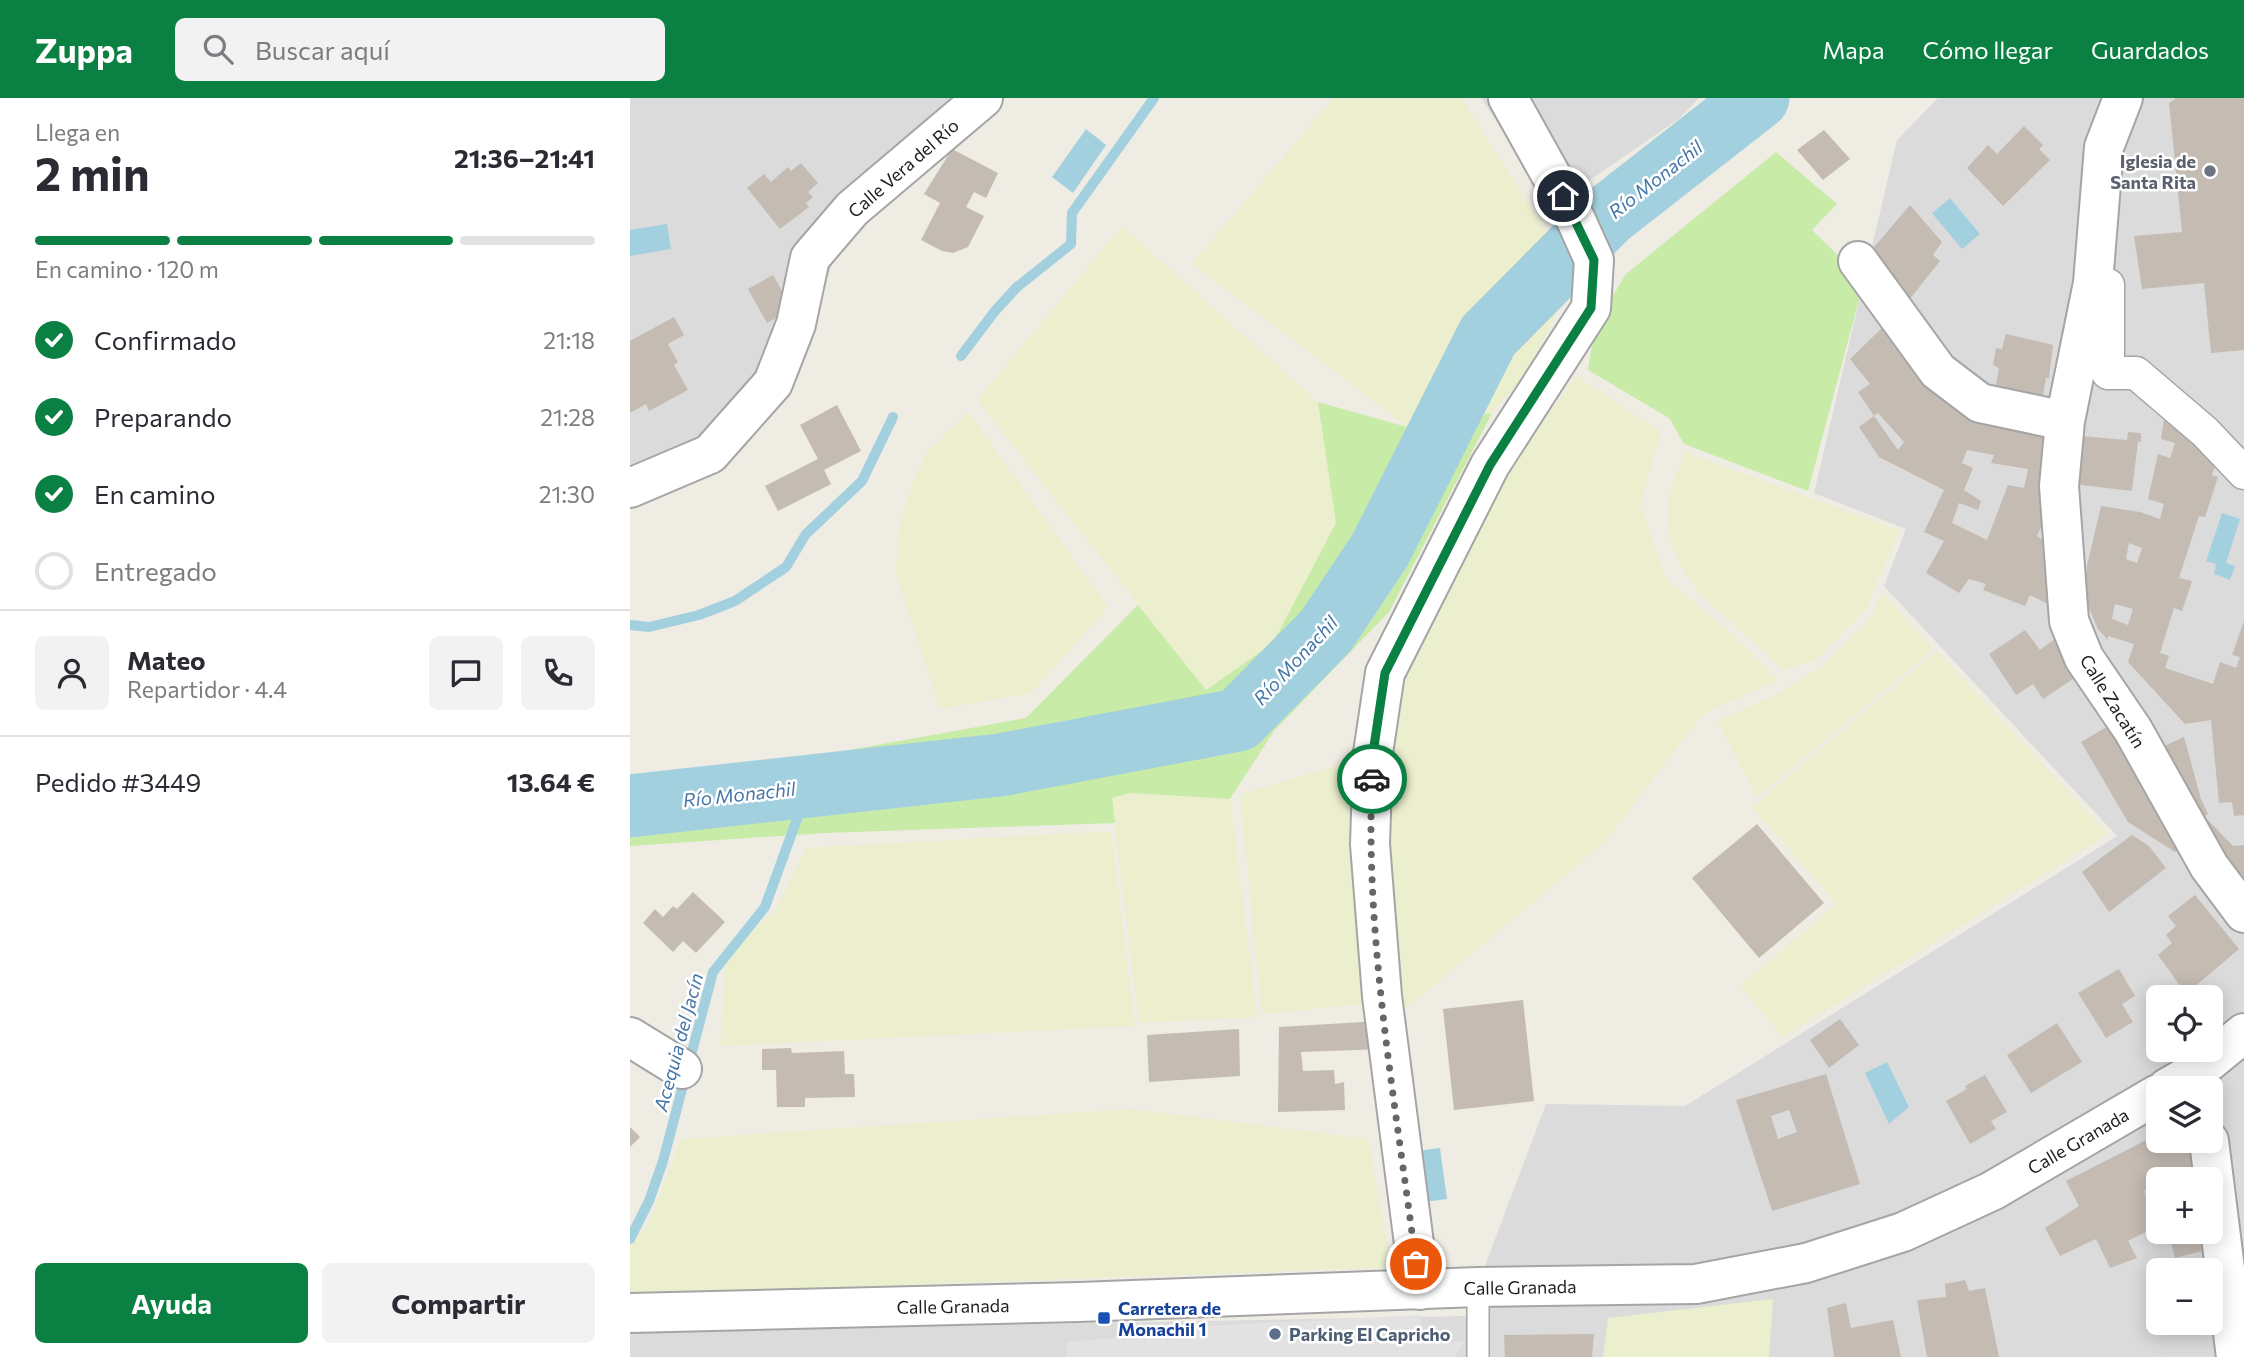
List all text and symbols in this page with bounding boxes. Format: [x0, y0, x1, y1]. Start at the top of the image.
search box [175, 18, 665, 81]
text: Zuppa [35, 29, 133, 70]
icon: search [199, 30, 237, 68]
text: Buscar aquí [255, 34, 390, 65]
text: Mapa [1822, 35, 1885, 64]
text: Cómo llegar [1923, 35, 2053, 64]
text: Guardados [2091, 35, 2209, 64]
street label: Calle Vera del Río [843, 114, 963, 222]
text: Llega en [35, 118, 120, 146]
water label: Río Monachil [1603, 134, 1707, 223]
text: 21:36–21:41 [454, 142, 595, 173]
text: 2 min [35, 144, 150, 200]
place label: Iglesia de Santa Rita [2110, 150, 2196, 193]
marker: Iglesia de Santa Rita [2202, 163, 2218, 179]
pin [1533, 166, 1593, 226]
icon: home [1544, 177, 1582, 215]
text: En camino · 120 m [35, 255, 219, 283]
icon: check [35, 321, 73, 359]
text: Confirmado [94, 324, 236, 355]
text: 21:18 [543, 326, 595, 354]
icon: check [35, 398, 73, 436]
text: Preparando [94, 401, 232, 432]
text: 21:28 [540, 403, 595, 431]
icon: check [35, 475, 73, 513]
text: En camino [94, 478, 216, 509]
text: 21:30 [539, 480, 595, 508]
text: Entregado [94, 555, 217, 586]
water label: Río Monachil [1248, 610, 1343, 709]
button: person [35, 636, 109, 710]
button: chat [429, 636, 503, 710]
button: phone [521, 636, 595, 710]
text: Mateo [127, 644, 206, 675]
street label: Calle Zacatín [2076, 650, 2150, 752]
text: Repartidor · 4.4 [127, 675, 287, 703]
courier [1337, 744, 1407, 814]
icon: car [1353, 760, 1391, 798]
text: Pedido #3449 [35, 766, 201, 797]
text: 13.64 € [507, 766, 595, 797]
water label: Río Monachil [682, 777, 798, 811]
water label: Acequia del Jacín [648, 970, 708, 1115]
map controls [2146, 985, 2223, 1335]
button: locate [2146, 985, 2223, 1062]
button: layers [2146, 1076, 2223, 1153]
street label: Calle Granada [2024, 1103, 2132, 1179]
button: + [2146, 1167, 2223, 1244]
pin [1386, 1234, 1446, 1294]
icon: bag [1397, 1245, 1435, 1283]
button: − [2146, 1258, 2223, 1335]
button: Ayuda [35, 1263, 308, 1343]
button: Compartir [322, 1263, 595, 1343]
street label: Calle Granada [1463, 1275, 1577, 1299]
street label: Calle Granada [896, 1294, 1010, 1318]
place label: Carretera de Monachil 1 [1118, 1297, 1221, 1340]
marker: Carretera de Monachil 1 [1096, 1310, 1112, 1326]
place label: Parking El Capricho [1289, 1323, 1451, 1345]
marker: Parking El Capricho [1267, 1326, 1283, 1342]

